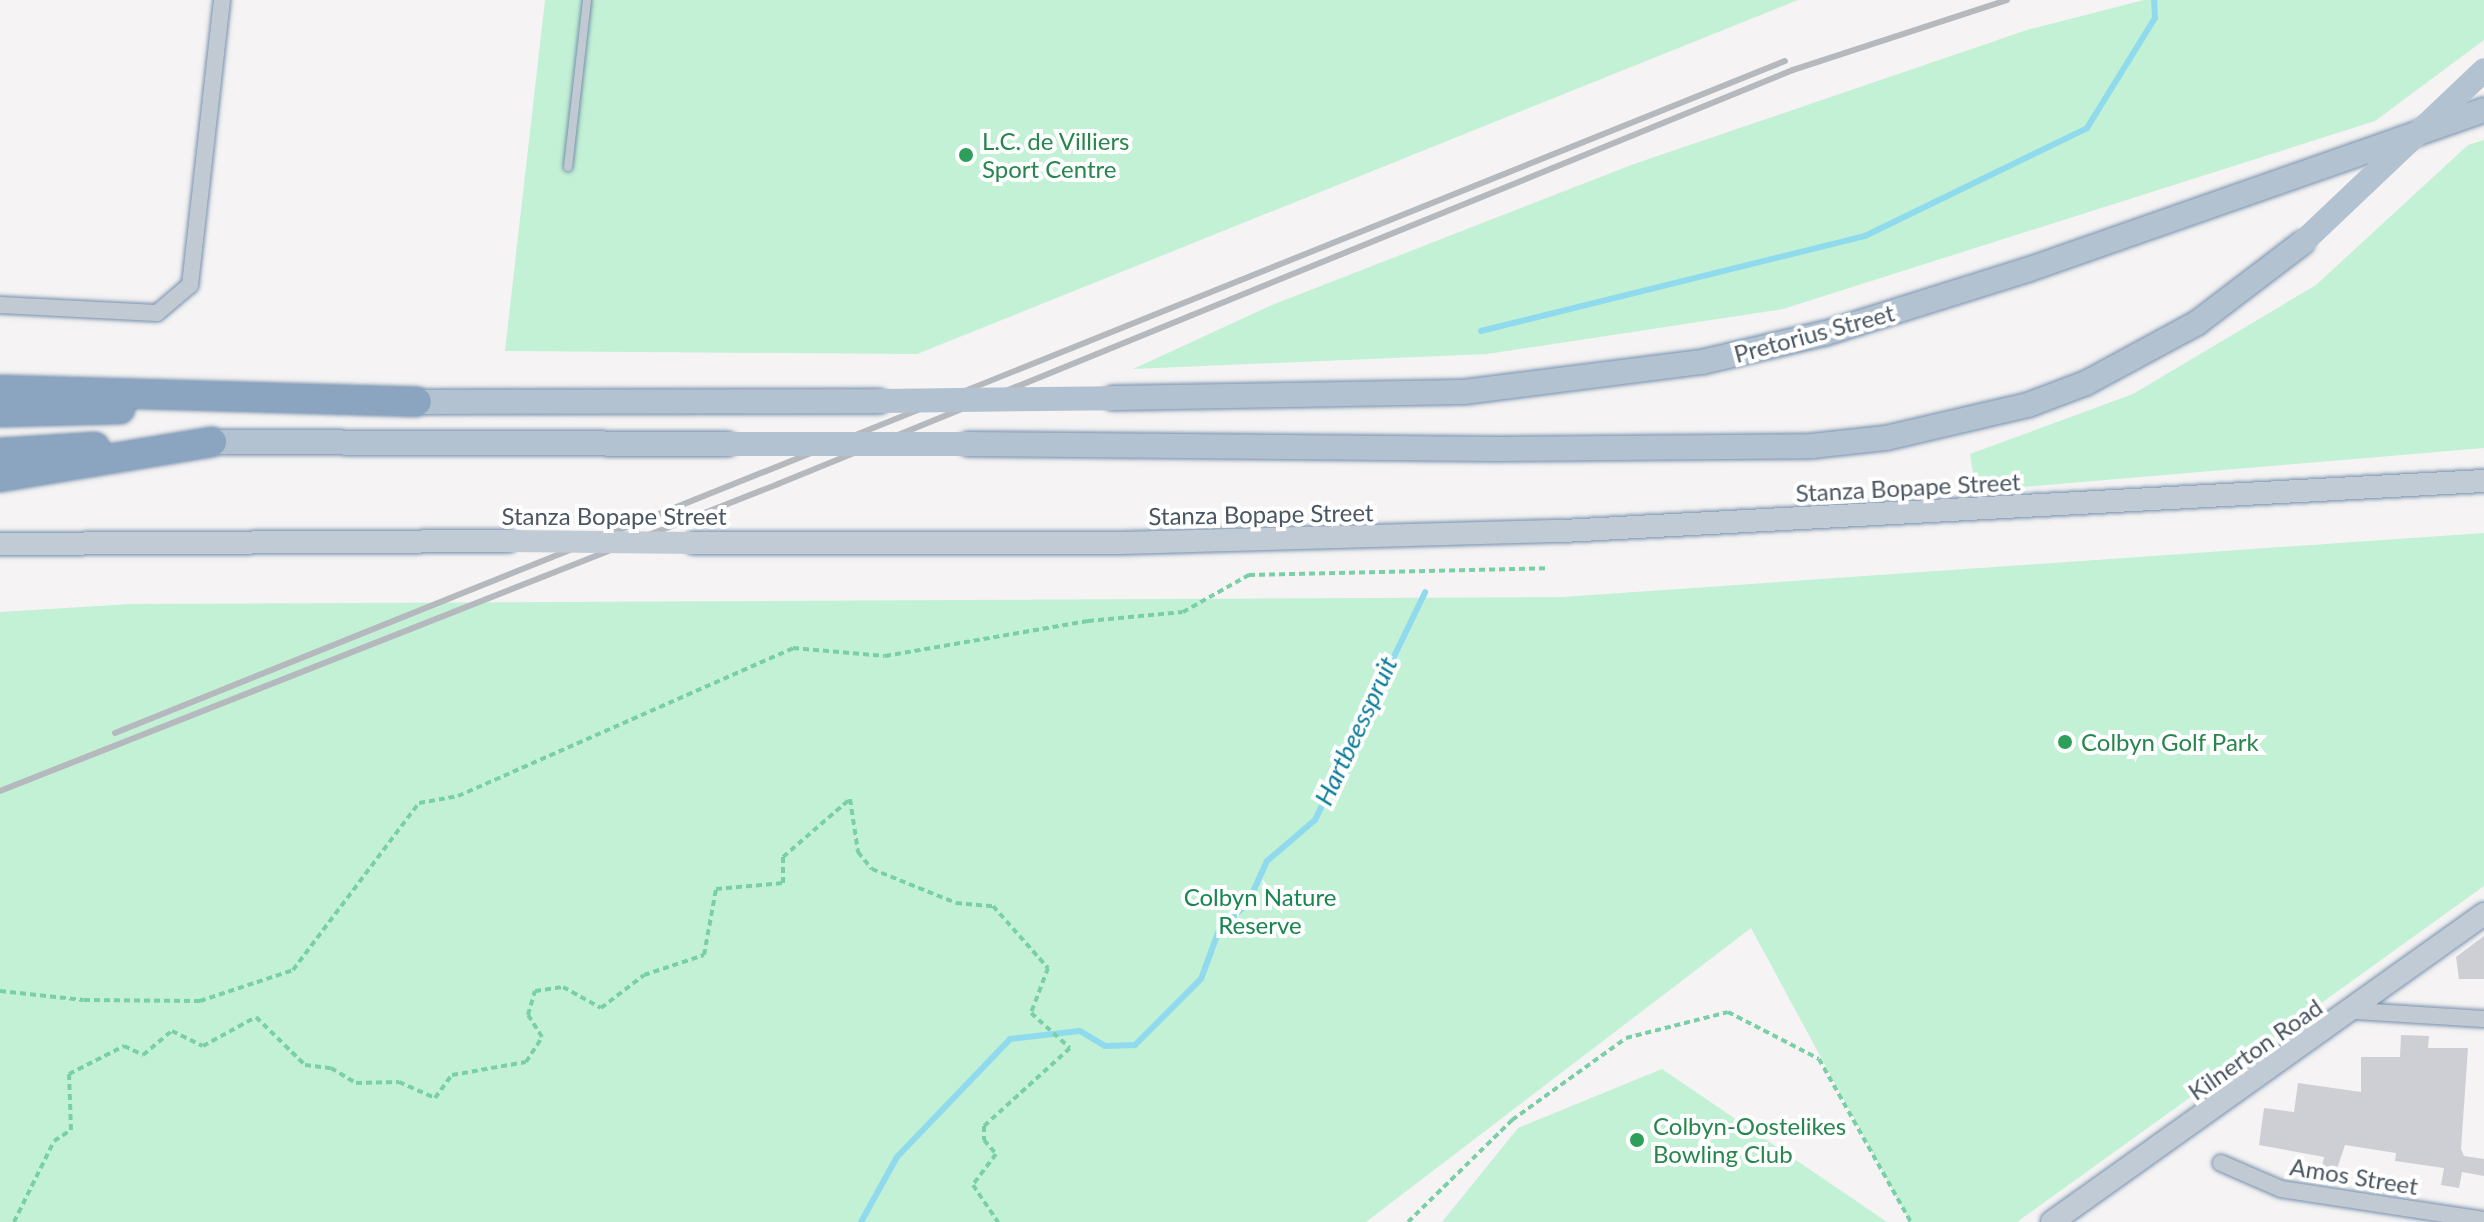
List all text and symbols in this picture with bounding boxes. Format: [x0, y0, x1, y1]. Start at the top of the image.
place label: L.C. de Villiers Sport Centre [982, 127, 1130, 183]
marker: L.C. de Villiers Sport Centre [957, 146, 975, 164]
street label: Pretorius Street [1731, 298, 1897, 368]
street label: Stanza Bopape Street [1795, 467, 2021, 507]
street label: Stanza Bopape Street [1148, 498, 1374, 530]
street label: Stanza Bopape Street [501, 502, 727, 530]
water label: Hartbeesspruit [1308, 652, 1404, 810]
place label: Colbyn Golf Park [2081, 728, 2259, 756]
marker: Colbyn Golf Park [2056, 733, 2074, 751]
park label: Colbyn Nature Reserve [1184, 883, 1336, 939]
street label: Kilnerton Road [2182, 992, 2328, 1106]
place label: Colbyn-Oostelikes Bowling Club [1653, 1112, 1846, 1168]
marker: Colbyn-Oostelikes Bowling Club [1628, 1131, 1646, 1149]
street label: Amos Street [2288, 1152, 2420, 1200]

